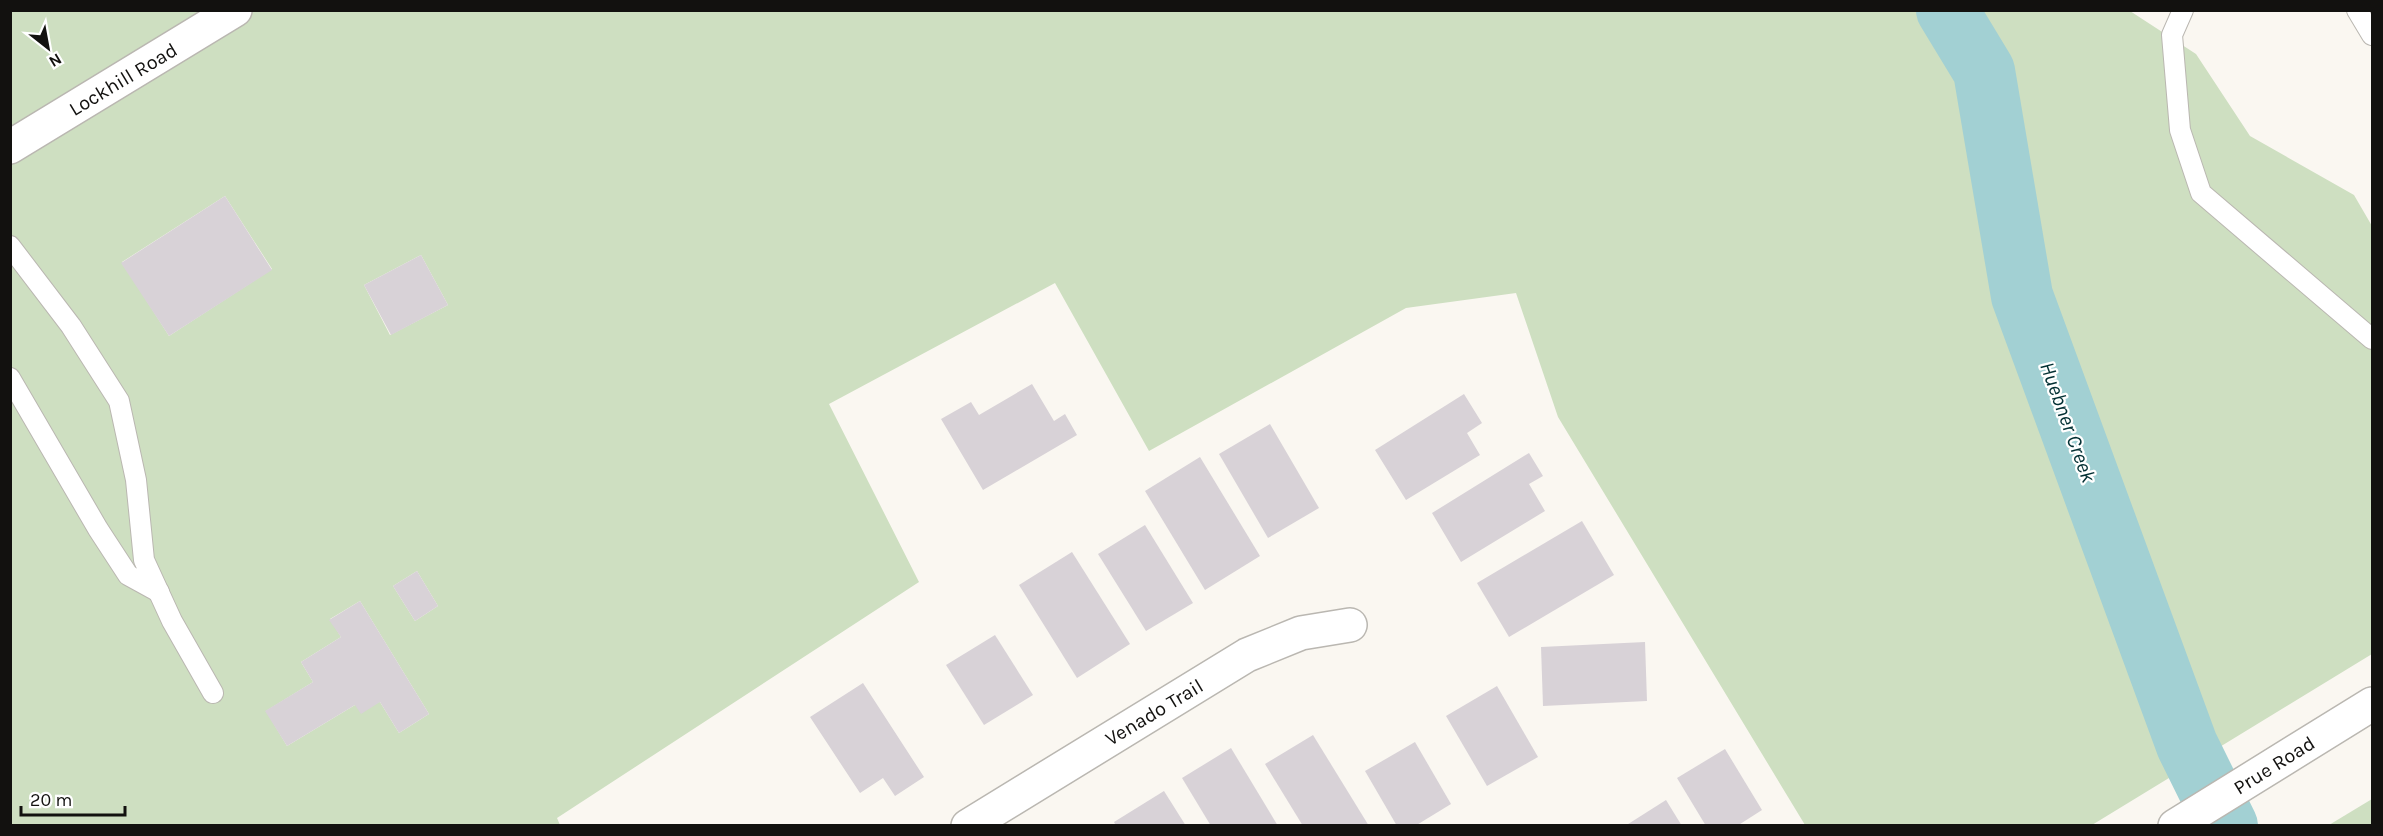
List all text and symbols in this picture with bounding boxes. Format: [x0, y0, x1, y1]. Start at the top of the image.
north arrow [18, 18, 78, 78]
street label: Lockhill Road [65, 38, 181, 121]
text: N [46, 49, 65, 72]
water label: Huebner Creek [2035, 358, 2101, 486]
street label: Venado Trail [1101, 674, 1207, 751]
street label: Prue Road [2229, 731, 2319, 799]
scale bar [21, 779, 124, 817]
text: 20 m [30, 789, 72, 811]

